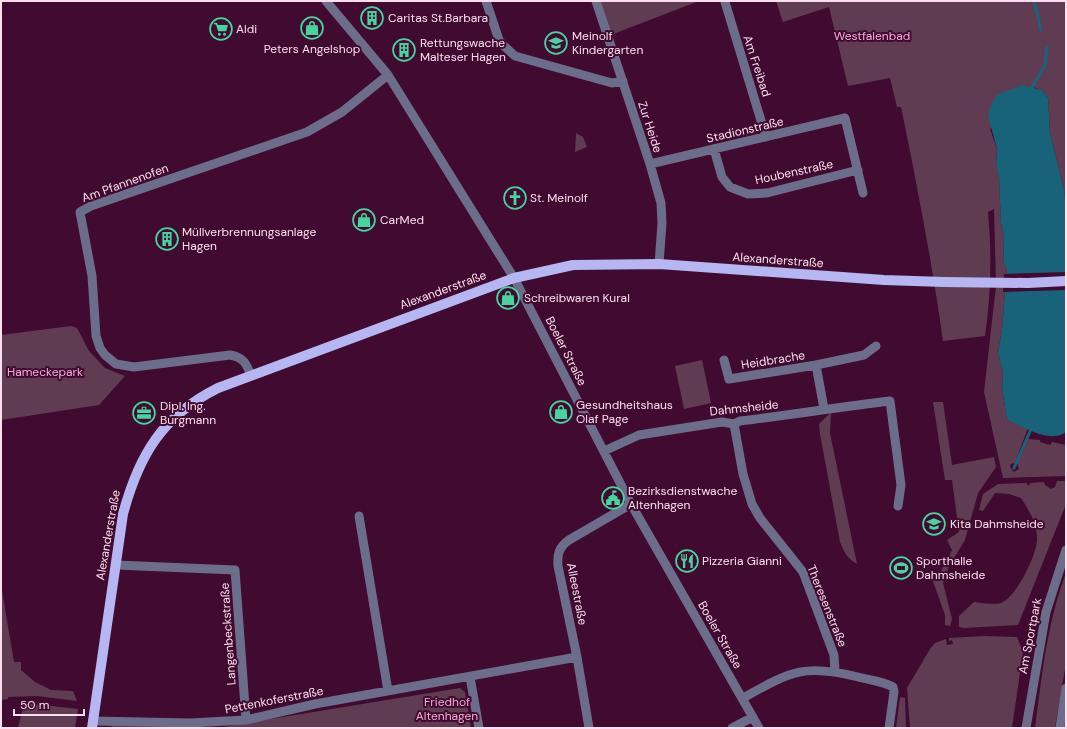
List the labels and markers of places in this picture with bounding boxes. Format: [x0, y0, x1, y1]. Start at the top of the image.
building icon: Caritas St.Barbara [359, 5, 385, 31]
place label: Caritas St.Barbara [388, 10, 488, 26]
shop icon: Peters Angelshop [299, 15, 325, 41]
supermarket icon: Aldi [208, 16, 234, 42]
place label: Aldi [236, 21, 257, 37]
place label: Meinolf Kindergarten [572, 28, 643, 58]
school or university icon: Meinolf Kindergarten [543, 30, 569, 56]
place label: Rettungswache Malteser Hagen [420, 35, 506, 65]
building icon: Rettungswache Malteser Hagen [391, 37, 417, 63]
place label: Peters Angelshop [264, 41, 360, 57]
church icon: St. Meinolf [502, 185, 528, 211]
place label: St. Meinolf [530, 190, 588, 206]
shop icon: CarMed [351, 207, 377, 233]
place label: CarMed [380, 212, 424, 228]
place label: Müllverbrennungsanlage Hagen [182, 224, 316, 254]
building icon: Müllverbrennungsanlage Hagen [154, 226, 180, 252]
shop icon: Schreibwaren Kural [495, 285, 521, 311]
place label: Schreibwaren Kural [524, 290, 630, 306]
place label: Gesundheitshaus Olaf Page [576, 397, 673, 427]
place label: Dipl. Ing. Burgmann [160, 398, 216, 428]
shop icon: Gesundheitshaus Olaf Page [548, 399, 574, 425]
office icon: Dipl. Ing. Burgmann [131, 400, 157, 426]
place label: Bezirksdienstwache Altenhagen [628, 483, 737, 513]
public building icon: Bezirksdienstwache Altenhagen [600, 485, 626, 511]
school or university icon: Kita Dahmsheide [921, 511, 947, 537]
place label: Kita Dahmsheide [950, 516, 1044, 532]
restaurant icon: Pizzeria Gianni [674, 548, 700, 574]
place label: Pizzeria Gianni [702, 553, 782, 569]
place label: Sporthalle Dahmsheide [916, 553, 986, 583]
sports icon: Sporthalle Dahmsheide [888, 555, 914, 581]

